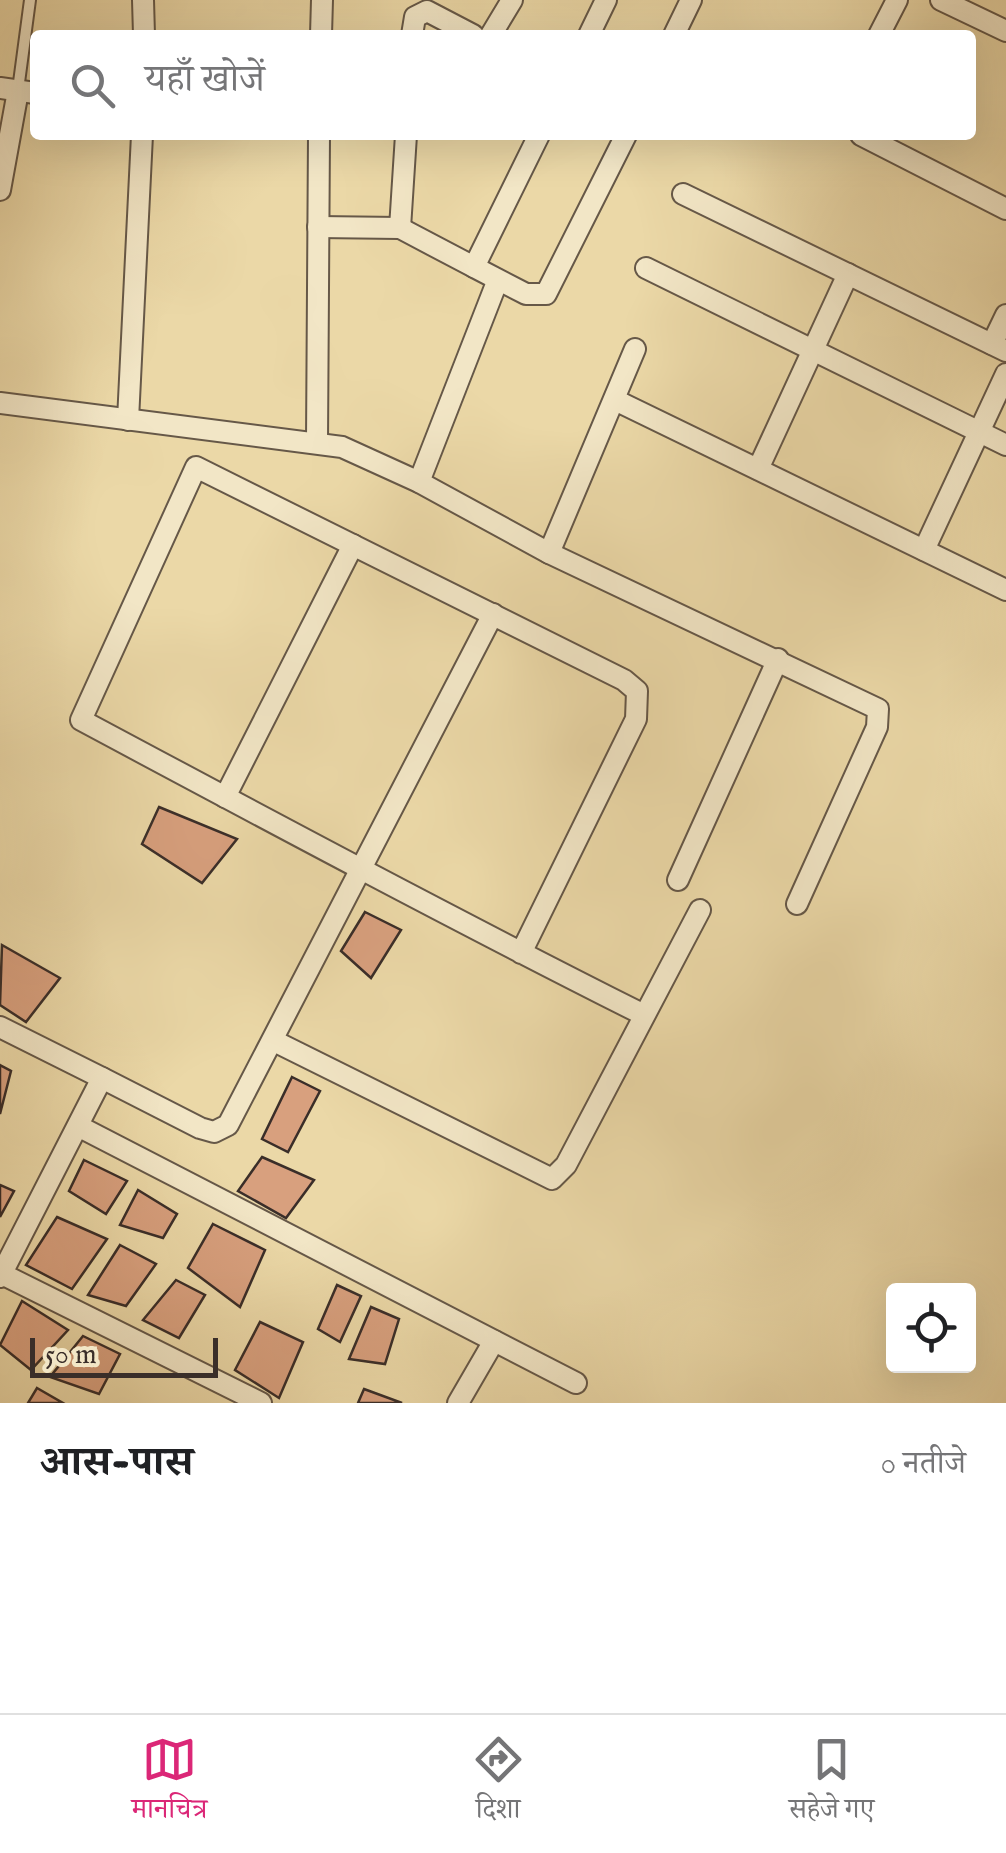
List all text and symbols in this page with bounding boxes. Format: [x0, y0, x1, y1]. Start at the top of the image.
search box [30, 30, 976, 140]
text: यहाँ खोजें [145, 57, 265, 105]
icon: search [65, 58, 120, 113]
map controls [886, 1283, 976, 1373]
button: locate [886, 1283, 976, 1373]
scale bar [30, 1333, 218, 1378]
text: 50 m [45, 1338, 97, 1373]
text: आस-पास [40, 1437, 193, 1490]
text: 0 नतीजे [880, 1444, 966, 1485]
tab: मानचित्र [132, 1732, 207, 1836]
tab: दिशा [471, 1732, 526, 1836]
tab: सहेजे गए [789, 1732, 874, 1836]

